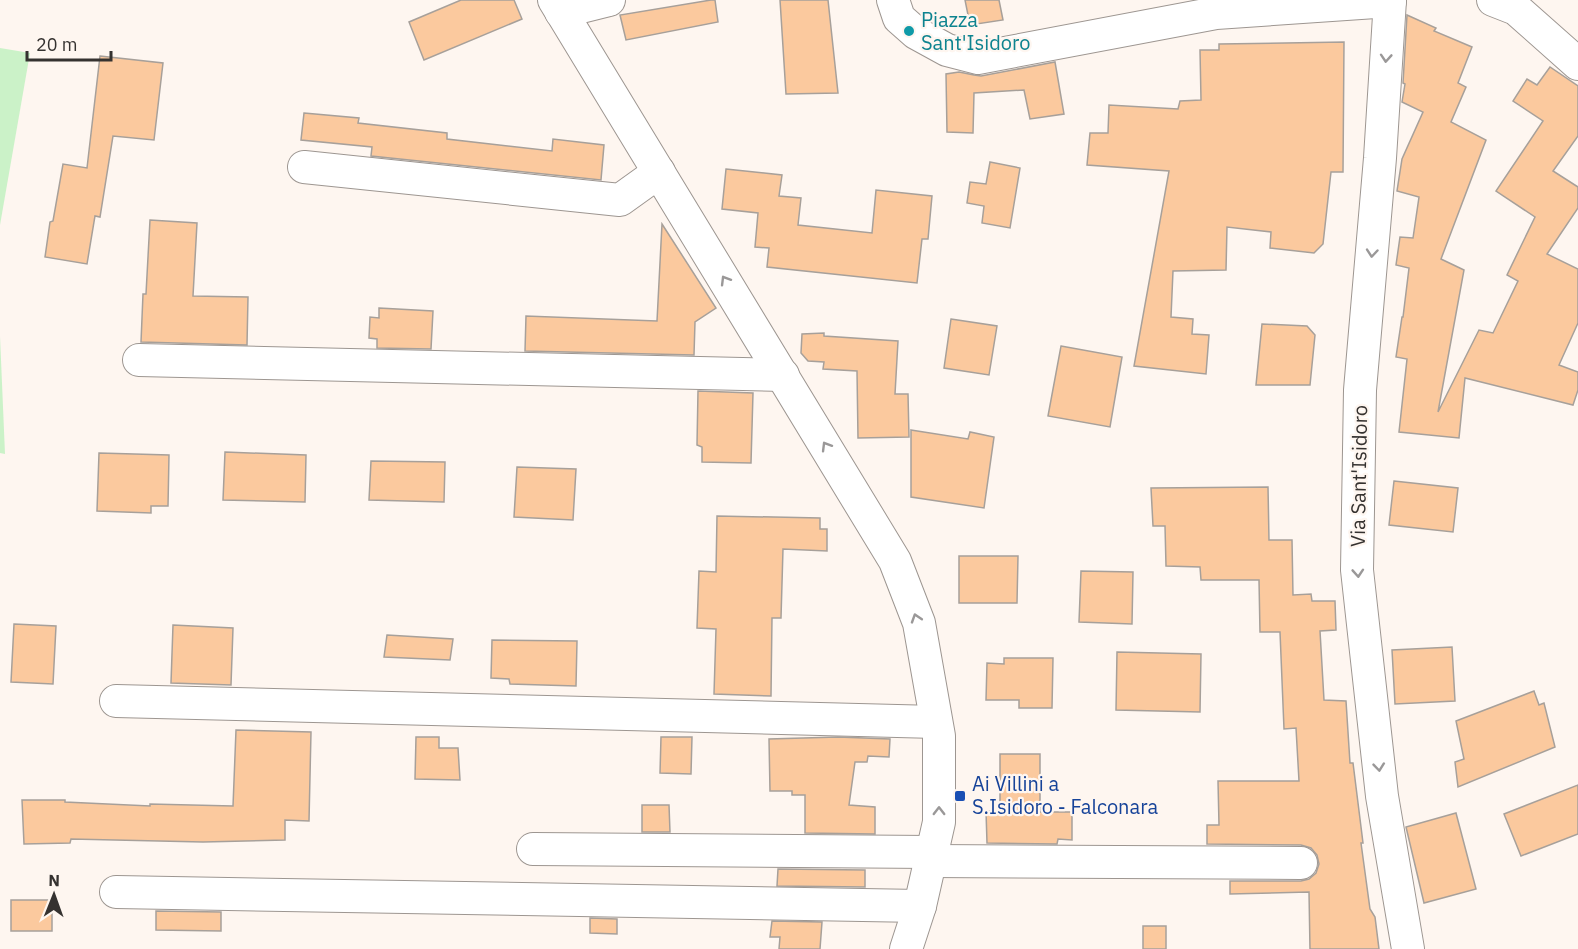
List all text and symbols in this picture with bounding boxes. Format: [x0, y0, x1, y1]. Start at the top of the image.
place label: Piazza Sant'Isidoro [921, 6, 1031, 56]
scale bar [27, 24, 111, 62]
marker: Piazza Sant'Isidoro [902, 24, 916, 38]
text: 20 m [36, 33, 78, 56]
one-way arrow [1380, 54, 1393, 63]
one-way arrow [1366, 248, 1379, 257]
one-way arrow [720, 276, 732, 286]
street label: Via Sant'Isidoro [1344, 405, 1373, 547]
one-way arrow [821, 442, 833, 452]
one-way arrow [1351, 569, 1364, 578]
one-way arrow [911, 613, 924, 624]
one-way arrow [1372, 762, 1385, 772]
place label: Ai Villini a S.Isidoro - Falconara [972, 770, 1158, 820]
marker: Ai Villini a S.Isidoro - Falconara [953, 789, 967, 803]
one-way arrow [933, 806, 945, 815]
north arrow [24, 865, 84, 925]
text: N [48, 870, 60, 890]

